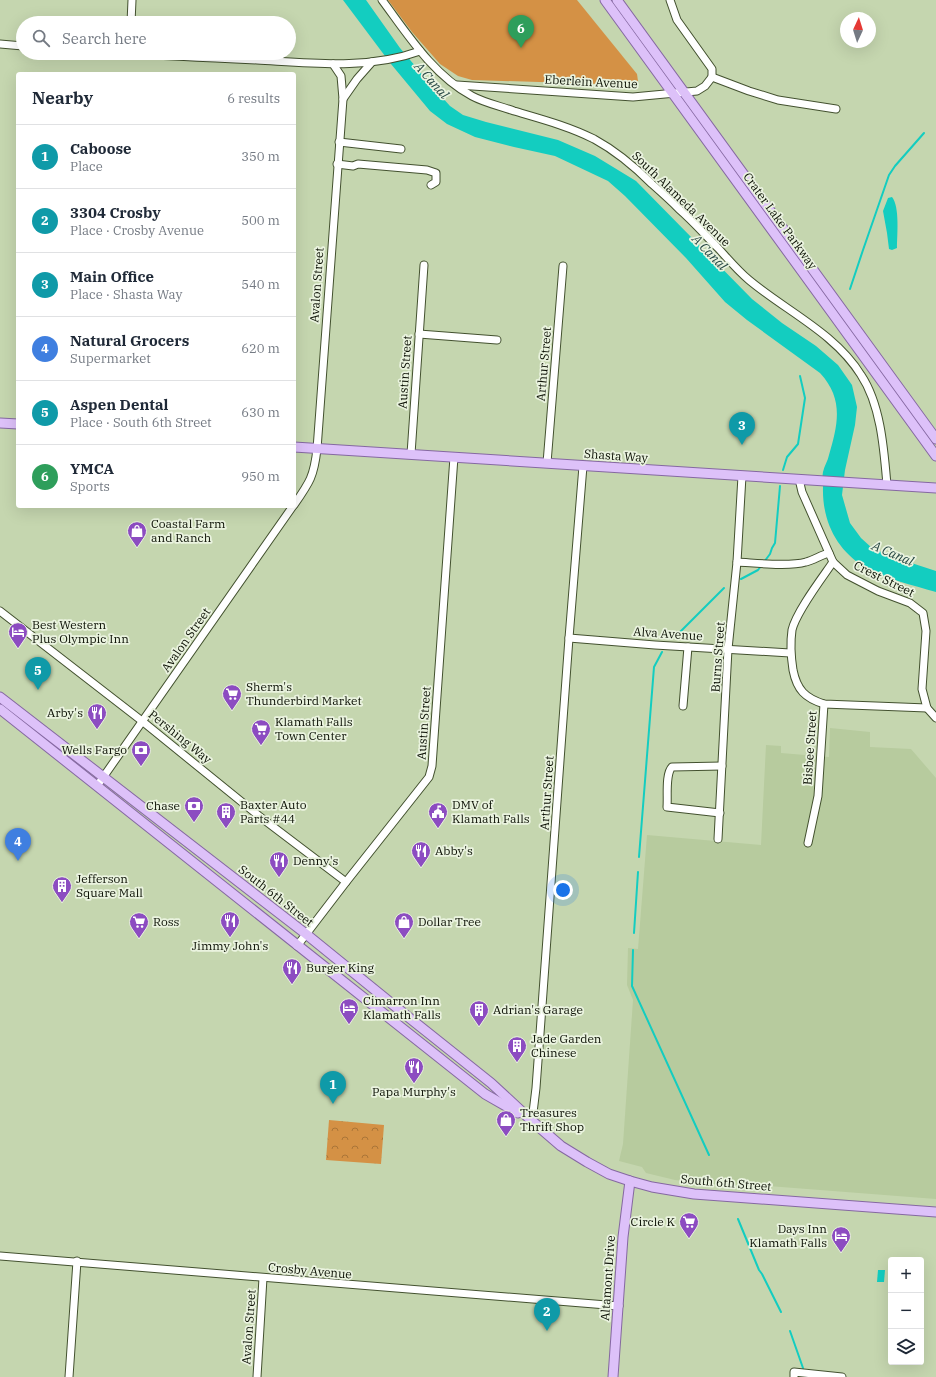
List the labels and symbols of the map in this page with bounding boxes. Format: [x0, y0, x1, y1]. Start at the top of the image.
north arrow [840, 12, 876, 48]
pin: 6 [508, 15, 534, 48]
water label: A Canal [410, 58, 453, 103]
street label: Eberlein Avenue [544, 72, 638, 91]
street label: South Alameda Avenue [629, 148, 734, 249]
street label: Crater Lake Parkway [740, 169, 821, 273]
water label: A Canal [688, 230, 731, 274]
street label: Avalon Street [306, 247, 327, 323]
street label: Arthur Street [533, 326, 554, 402]
street label: Austin Street [394, 335, 415, 409]
pin: 3 [729, 412, 755, 445]
street label: Shasta Way [583, 446, 649, 465]
place label: Coastal Farm and Ranch [151, 516, 226, 545]
shop icon: Coastal Farm and Ranch [126, 520, 148, 548]
water label: A Canal [868, 537, 917, 570]
street label: Crest Street [851, 557, 917, 600]
street label: Avalon Street [158, 605, 213, 675]
place label: Best Western Plus Olympic Inn [32, 617, 129, 646]
hotel icon: Best Western Plus Olympic Inn [7, 621, 29, 649]
street label: Burns Street [708, 621, 727, 693]
street label: Alva Avenue [633, 624, 703, 643]
pin: 5 [25, 657, 51, 690]
place label: Sherm's Thunderbird Market [246, 679, 362, 708]
supermarket icon: Sherm's Thunderbird Market [221, 683, 243, 711]
street label: Austin Street [413, 686, 434, 760]
restaurant icon: Arby's [86, 702, 108, 730]
place label: Arby's [47, 705, 83, 720]
street label: Pershing Way [146, 707, 215, 767]
street label: Bisbee Street [799, 710, 820, 786]
place label: Klamath Falls Town Center [275, 714, 353, 743]
supermarket icon: Klamath Falls Town Center [250, 718, 272, 746]
bank icon: Wells Fargo [130, 739, 152, 767]
place label: Wells Fargo [62, 742, 127, 757]
street label: Arthur Street [536, 755, 557, 831]
bank icon: Chase [183, 795, 205, 823]
place label: Baxter Auto Parts #44 [240, 797, 307, 826]
place label: DMV of Klamath Falls [452, 797, 530, 826]
place label: Chase [146, 798, 180, 813]
building icon: Baxter Auto Parts #44 [215, 801, 237, 829]
public building icon: DMV of Klamath Falls [427, 801, 449, 829]
pin: 4 [5, 828, 31, 861]
restaurant icon: Abby's [410, 840, 432, 868]
place label: Abby's [435, 843, 473, 858]
restaurant icon: Denny's [268, 850, 290, 878]
place label: Denny's [293, 853, 339, 868]
street label: South 6th Street [236, 862, 317, 930]
place label: Jefferson Square Mall [76, 871, 143, 900]
building icon: Jefferson Square Mall [51, 875, 73, 903]
your location [553, 880, 573, 900]
restaurant icon: Jimmy John's [219, 910, 241, 938]
supermarket icon: Ross [128, 911, 150, 939]
shop icon: Dollar Tree [393, 911, 415, 939]
place label: Ross [153, 914, 179, 929]
place label: Dollar Tree [418, 914, 481, 929]
place label: Jimmy John's [192, 938, 269, 953]
restaurant icon: Burger King [281, 957, 303, 985]
place label: Burger King [306, 960, 375, 975]
place label: Cimarron Inn Klamath Falls [363, 993, 441, 1022]
hotel icon: Cimarron Inn Klamath Falls [338, 997, 360, 1025]
building icon: Adrian's Garage [468, 999, 490, 1027]
place label: Adrian's Garage [493, 1002, 583, 1017]
place label: Jade Garden Chinese [531, 1031, 602, 1060]
building icon: Jade Garden Chinese [506, 1035, 528, 1063]
restaurant icon: Papa Murphy's [403, 1056, 425, 1084]
pin: 1 [320, 1071, 346, 1104]
place label: Papa Murphy's [372, 1084, 456, 1099]
place label: Treasures Thrift Shop [520, 1105, 584, 1134]
shop icon: Treasures Thrift Shop [495, 1109, 517, 1137]
street label: South 6th Street [680, 1171, 772, 1194]
supermarket icon: Circle K [678, 1211, 700, 1239]
place label: Circle K [631, 1214, 676, 1229]
place label: Days Inn Klamath Falls [749, 1221, 827, 1250]
hotel icon: Days Inn Klamath Falls [830, 1225, 852, 1253]
street label: Altamont Drive [597, 1235, 618, 1321]
street label: Crosby Avenue [268, 1259, 353, 1282]
street label: Avalon Street [238, 1289, 259, 1365]
pin: 2 [534, 1298, 560, 1331]

